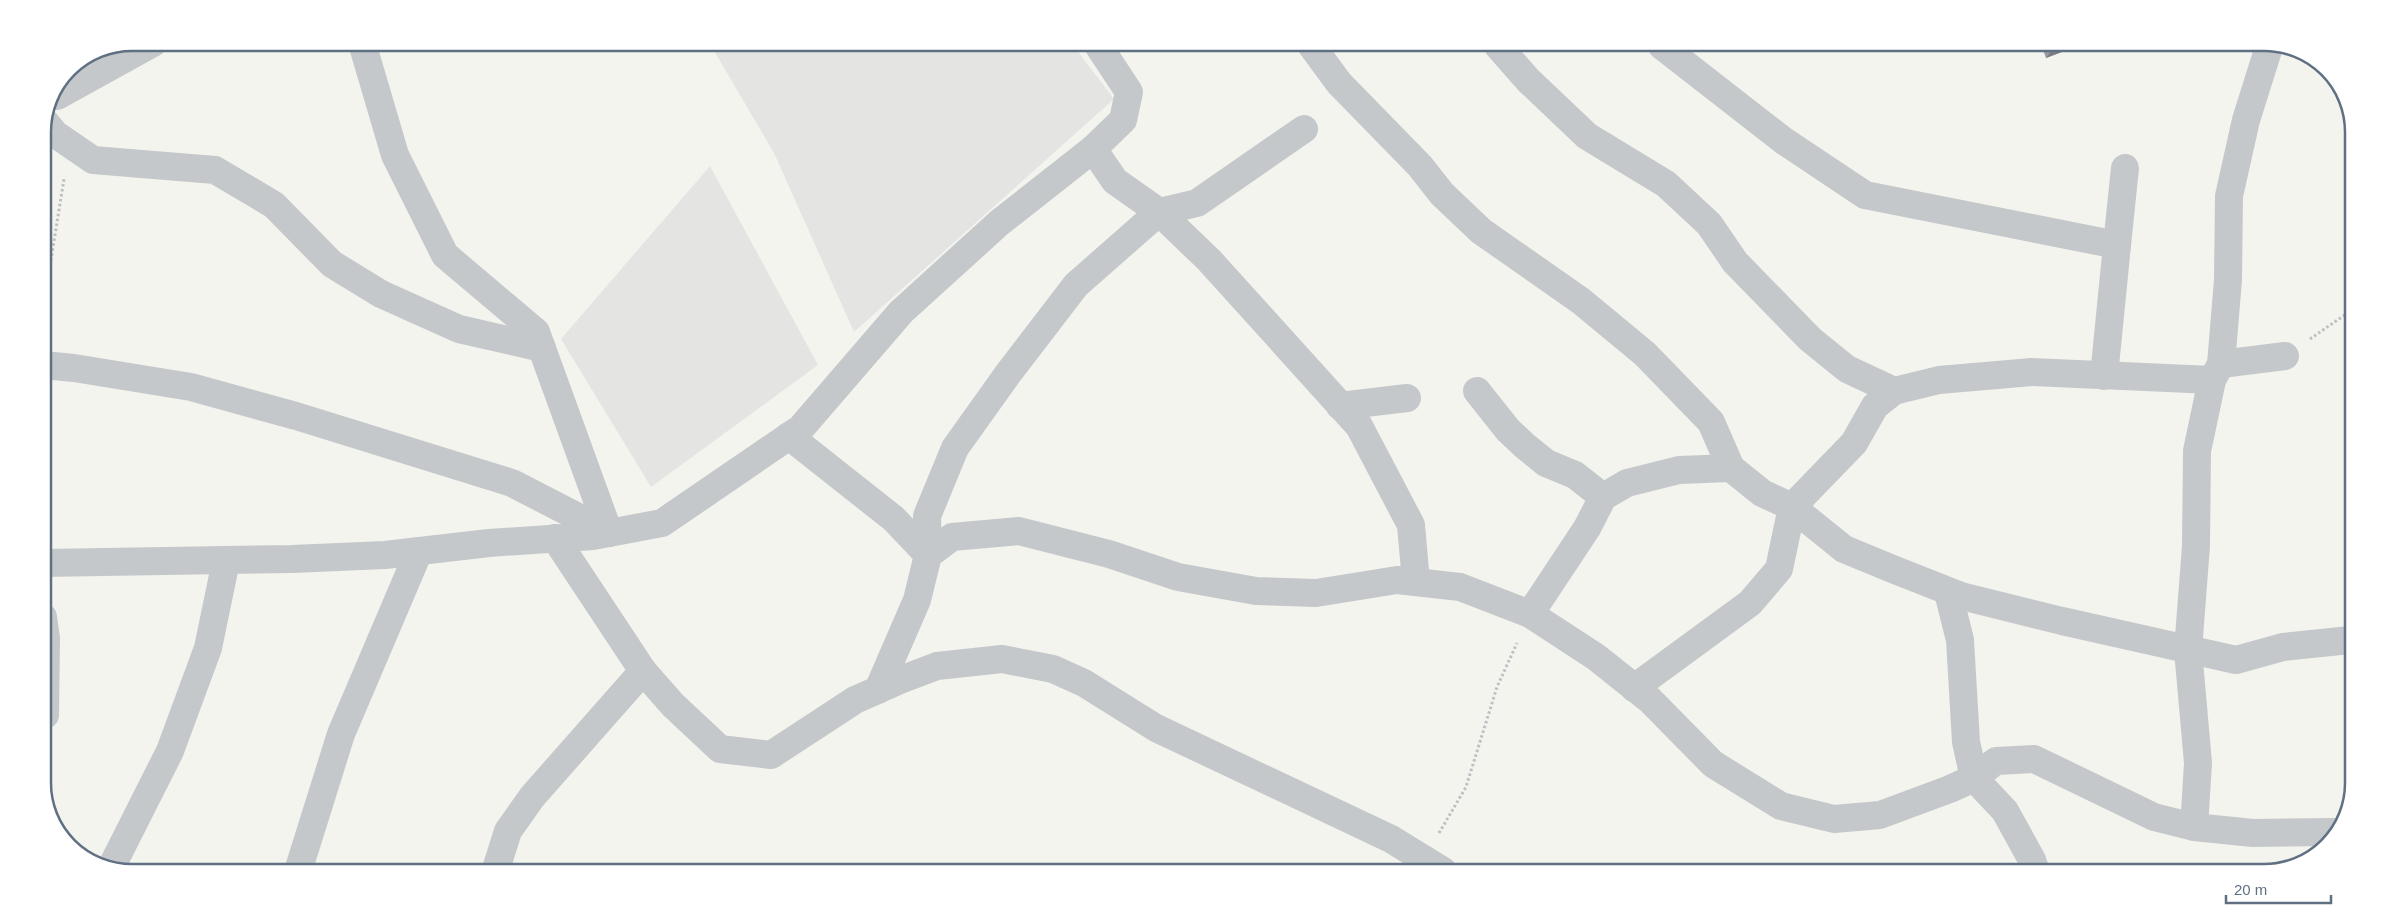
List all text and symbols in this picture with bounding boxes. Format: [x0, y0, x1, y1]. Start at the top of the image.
scale bar [2226, 872, 2331, 904]
text: 20 m [2234, 881, 2267, 898]

